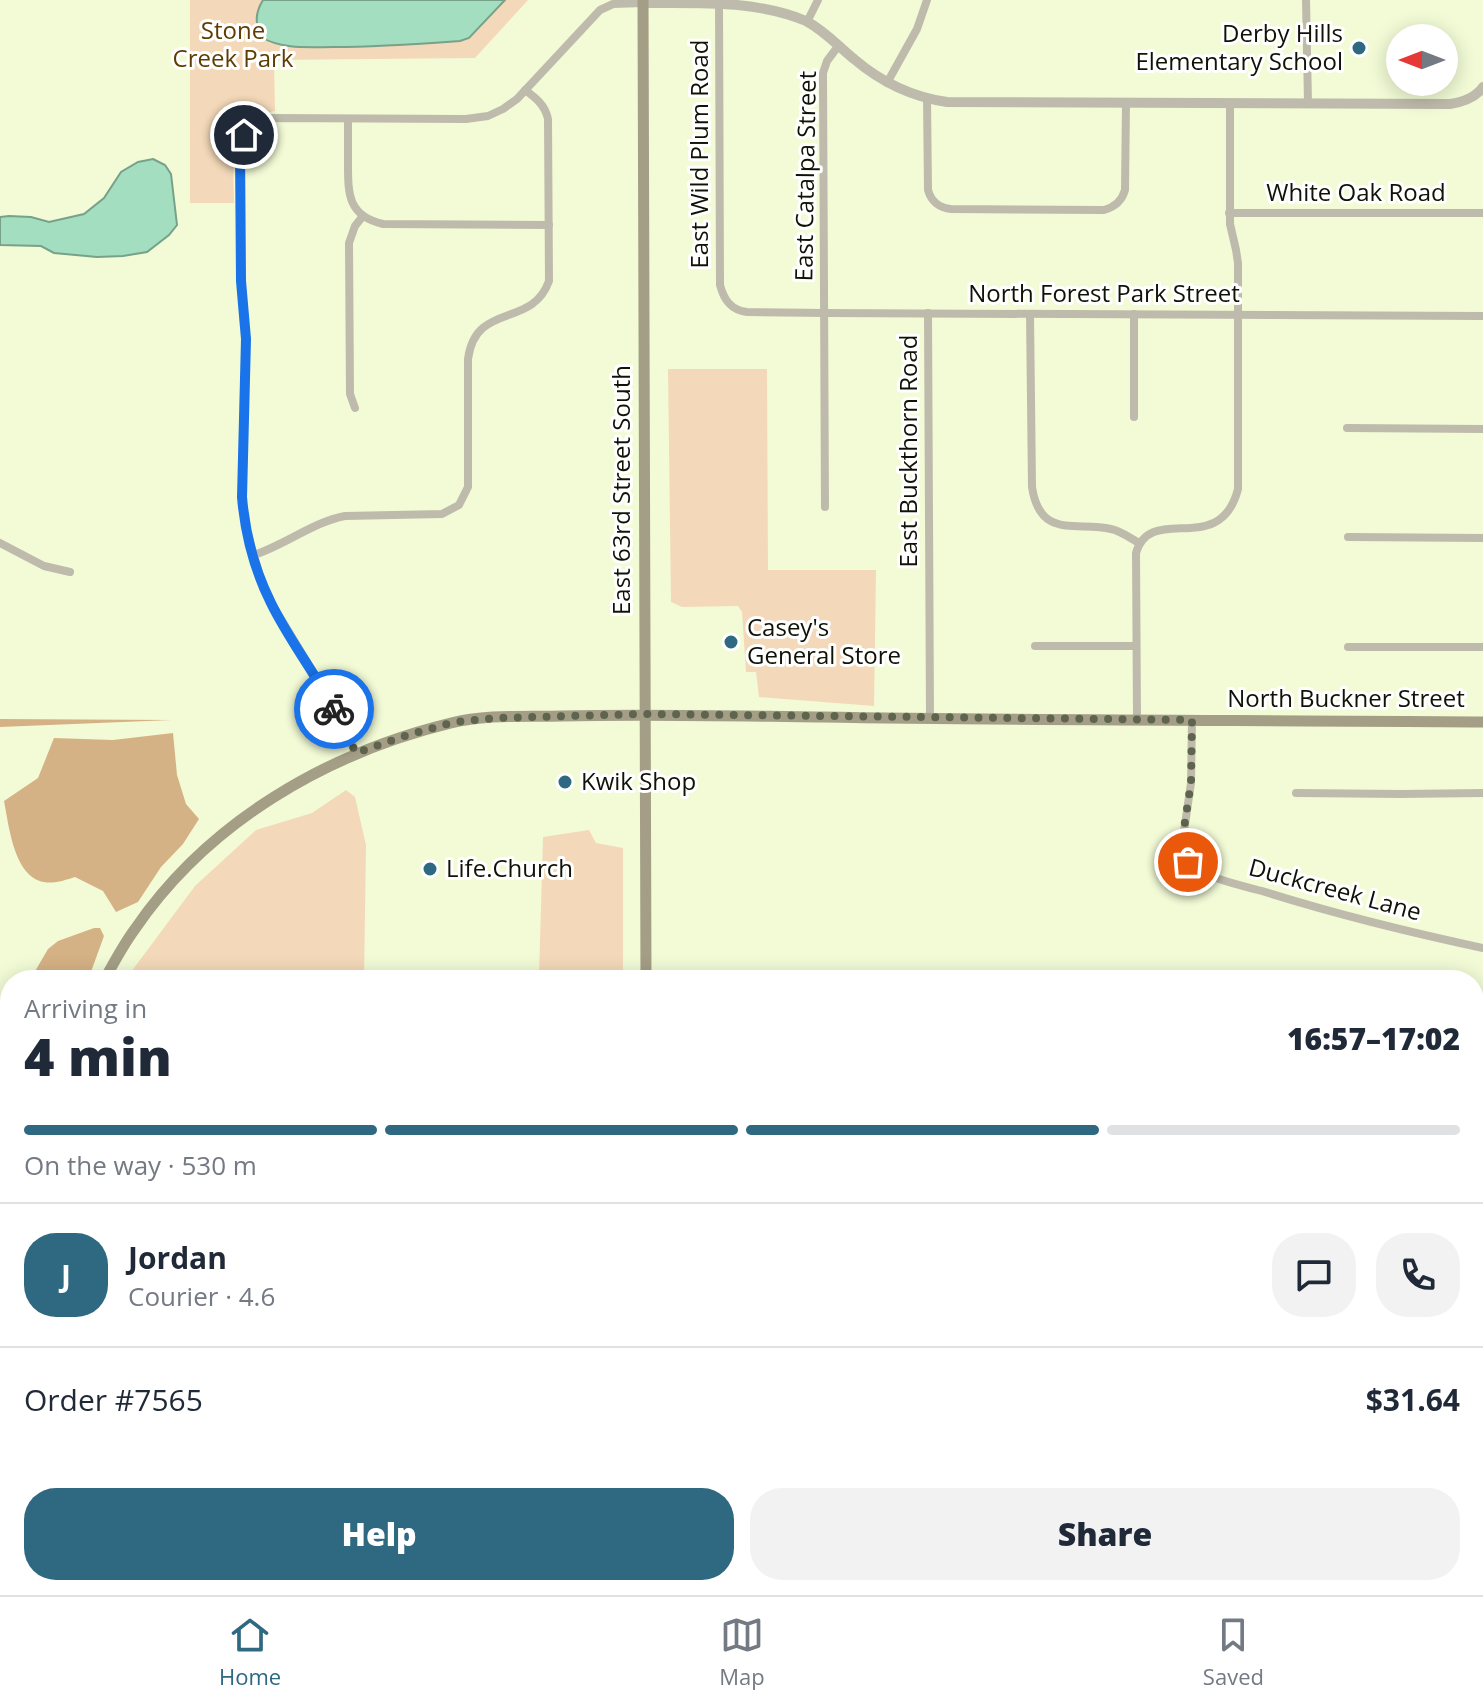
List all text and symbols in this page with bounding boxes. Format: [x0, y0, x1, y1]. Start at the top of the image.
park label: Stone Creek Park [173, 13, 294, 74]
place label: Derby Hills Elementary School [1135, 16, 1343, 77]
north arrow [1386, 24, 1458, 96]
map controls [1386, 24, 1458, 96]
street label: East Wild Plum Road [682, 39, 715, 269]
marker: Derby Hills Elementary School [1350, 39, 1368, 57]
street label: East Catalpa Street [786, 70, 823, 282]
pin [210, 101, 278, 169]
icon: home [222, 113, 266, 157]
street label: White Oak Road [1266, 175, 1446, 208]
street label: North Forest Park Street [968, 276, 1240, 309]
street label: East Buckthorn Road [891, 335, 924, 567]
street label: East 63rd Street South [604, 365, 637, 615]
place label: Casey's General Store [747, 610, 901, 671]
marker: Casey's General Store [722, 633, 740, 651]
courier [294, 669, 374, 749]
street label: North Buckner Street [1227, 681, 1465, 714]
icon: bike [312, 687, 356, 731]
place label: Kwik Shop [581, 764, 696, 797]
marker: Kwik Shop [556, 773, 574, 791]
pin [1154, 828, 1222, 896]
icon: bag [1166, 840, 1210, 884]
street label: Duckcreek Lane [1245, 850, 1425, 927]
place label: Life.Church [446, 851, 573, 884]
marker: Life.Church [421, 860, 439, 878]
text: Arriving in [24, 990, 147, 1026]
text: 16:57–17:02 [1287, 1018, 1460, 1059]
text: 4 min [24, 1020, 172, 1091]
text: On the way · 530 m [24, 1147, 257, 1183]
button: chat [1272, 1233, 1356, 1317]
button: phone [1376, 1233, 1460, 1317]
text: Jordan [128, 1237, 227, 1278]
text: J [61, 1255, 71, 1296]
text: Courier · 4.6 [128, 1278, 275, 1314]
text: Order #7565 [24, 1379, 203, 1420]
text: $31.64 [1366, 1379, 1460, 1420]
button: Help [24, 1488, 734, 1580]
button: Share [750, 1488, 1460, 1580]
tab: Home [219, 1613, 281, 1691]
tab: Map [719, 1613, 765, 1691]
tab: Saved [1203, 1613, 1264, 1691]

